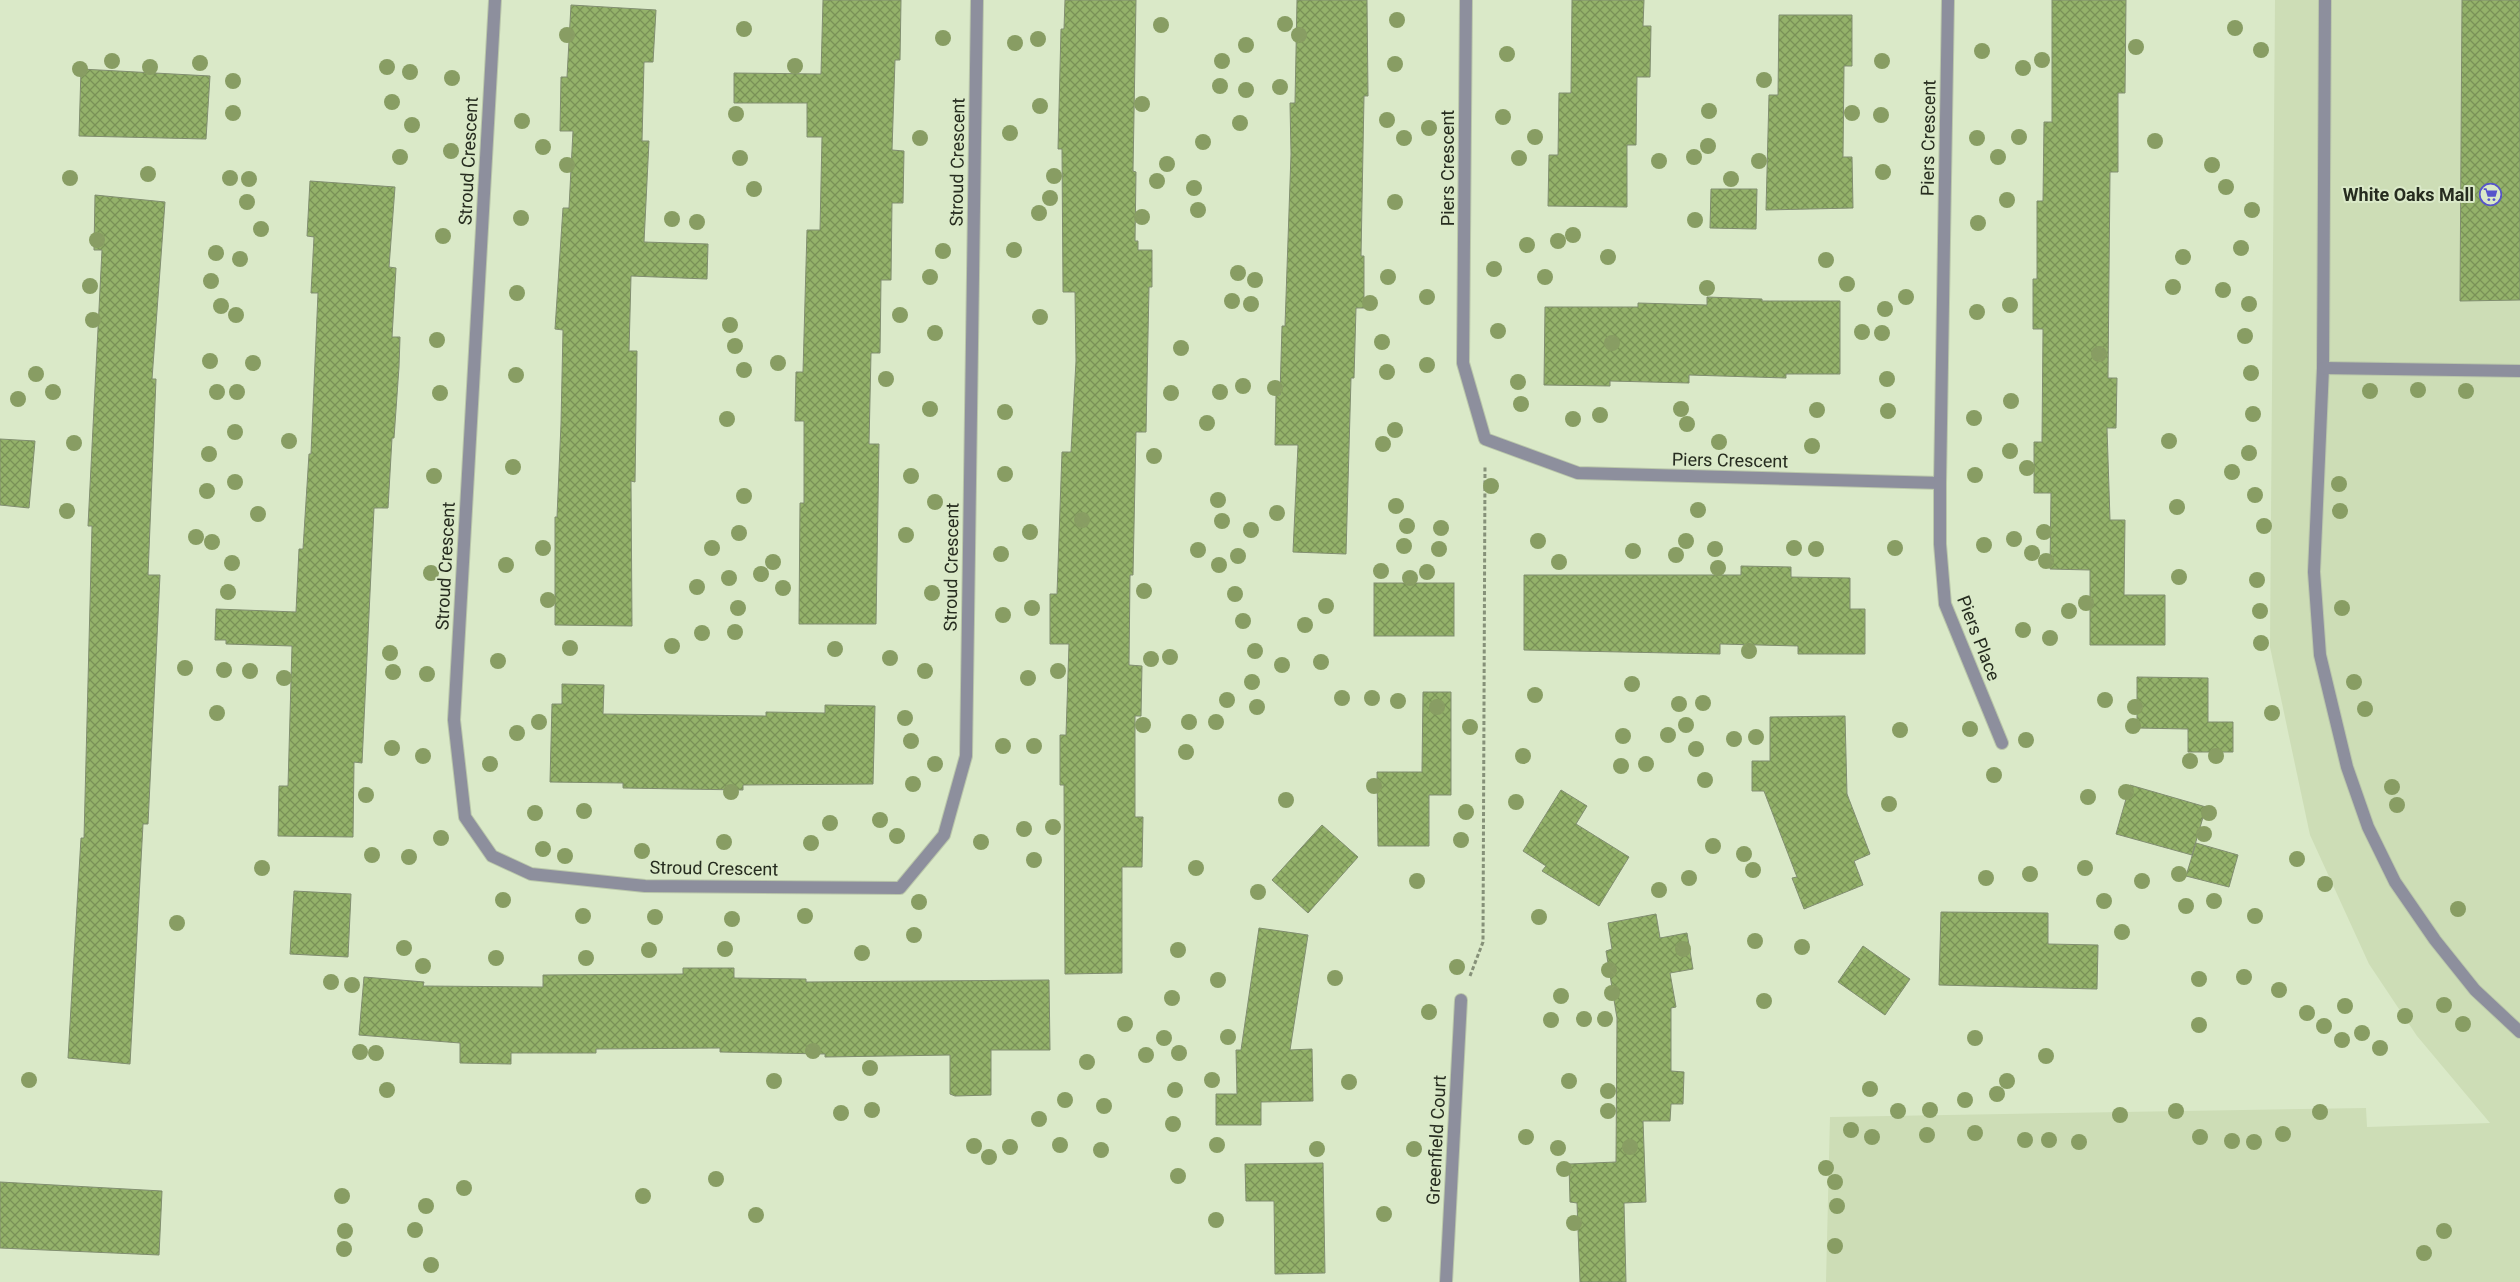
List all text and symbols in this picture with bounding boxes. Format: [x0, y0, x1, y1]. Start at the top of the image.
street label: Piers Crescent [1916, 80, 1940, 196]
street label: Stroud Crescent [454, 96, 482, 226]
street label: Stroud Crescent [945, 97, 969, 226]
street label: Piers Crescent [1437, 110, 1458, 226]
supermarket icon: White Oaks Mall [2478, 182, 2502, 206]
place label: White Oaks Mall [2343, 184, 2474, 205]
street label: Piers Crescent [1672, 448, 1788, 472]
street label: Stroud Crescent [431, 501, 459, 631]
street label: Stroud Crescent [939, 502, 963, 631]
street label: Piers Place [1953, 592, 2005, 684]
street label: Stroud Crescent [650, 856, 779, 880]
street label: Greenfield Court [1422, 1074, 1450, 1205]

